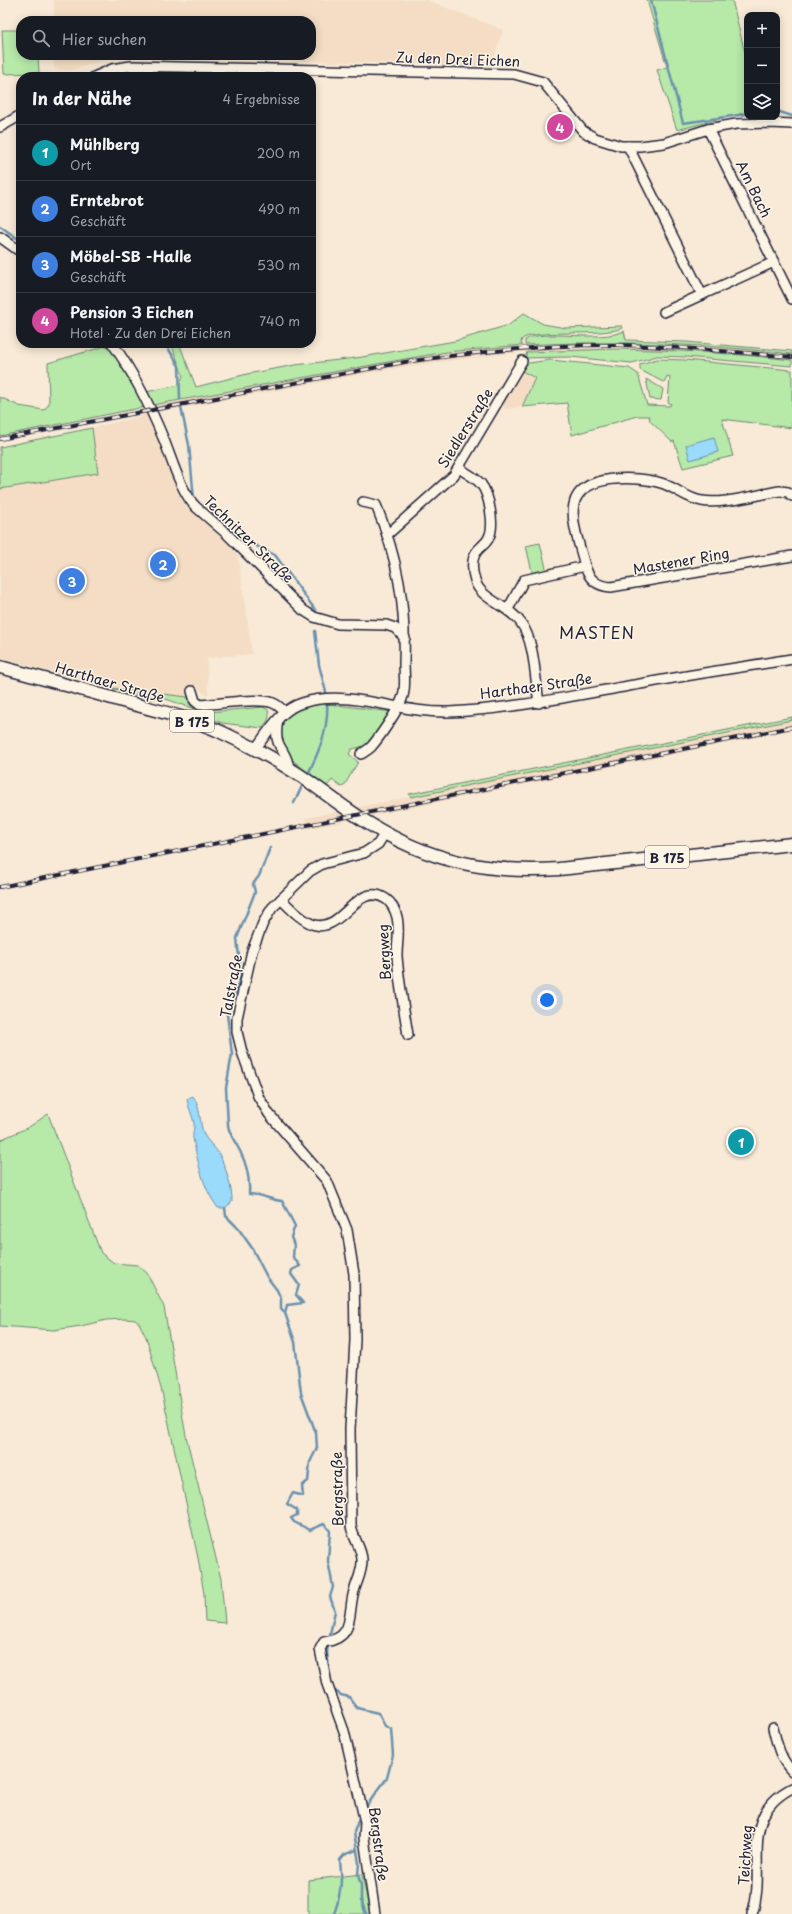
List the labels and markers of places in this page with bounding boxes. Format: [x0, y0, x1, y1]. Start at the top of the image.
pin: 4 [547, 112, 573, 142]
pin: 2 [150, 549, 176, 579]
pin: 3 [59, 566, 85, 596]
pin: 1 [728, 1127, 754, 1157]

